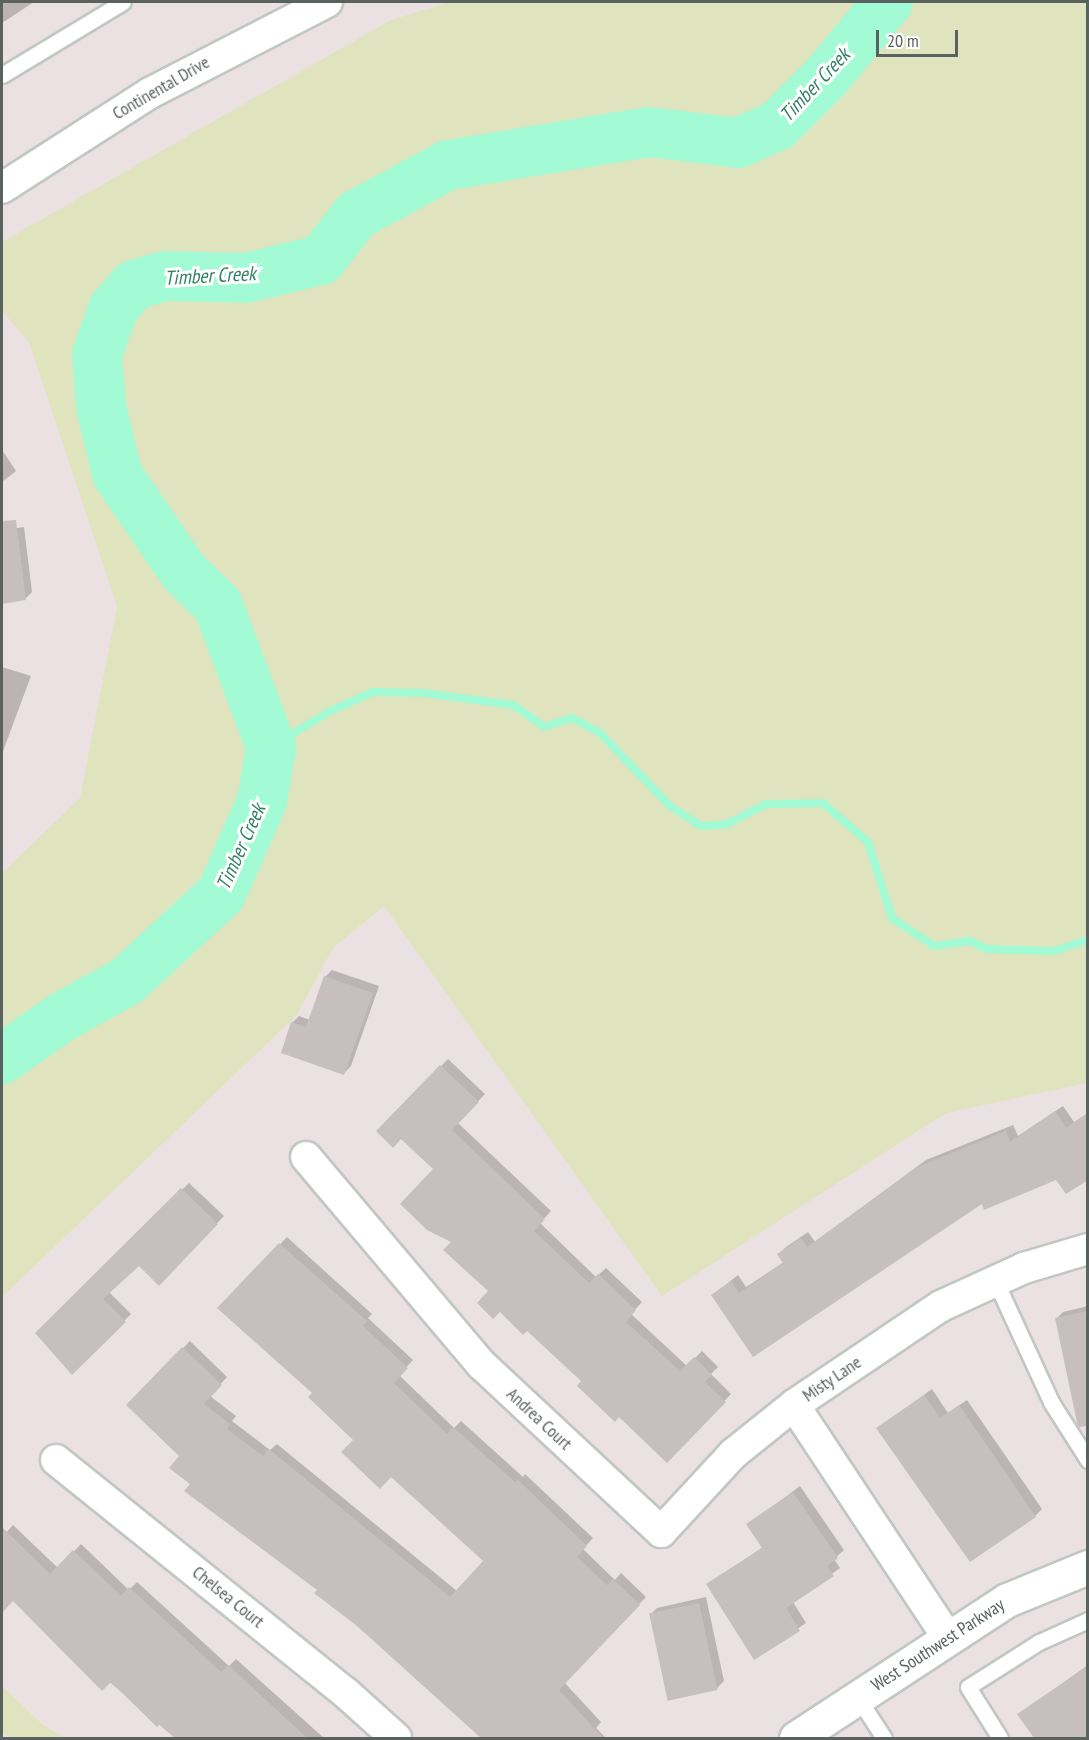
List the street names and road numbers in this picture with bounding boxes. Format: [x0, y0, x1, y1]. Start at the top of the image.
street label: Continental Drive [109, 52, 213, 124]
street label: Misty Lane [798, 1351, 866, 1407]
street label: Andrea Court [502, 1383, 576, 1455]
street label: Chelsea Court [188, 1562, 268, 1632]
street label: West Southwest Parkway [868, 1594, 1008, 1696]

